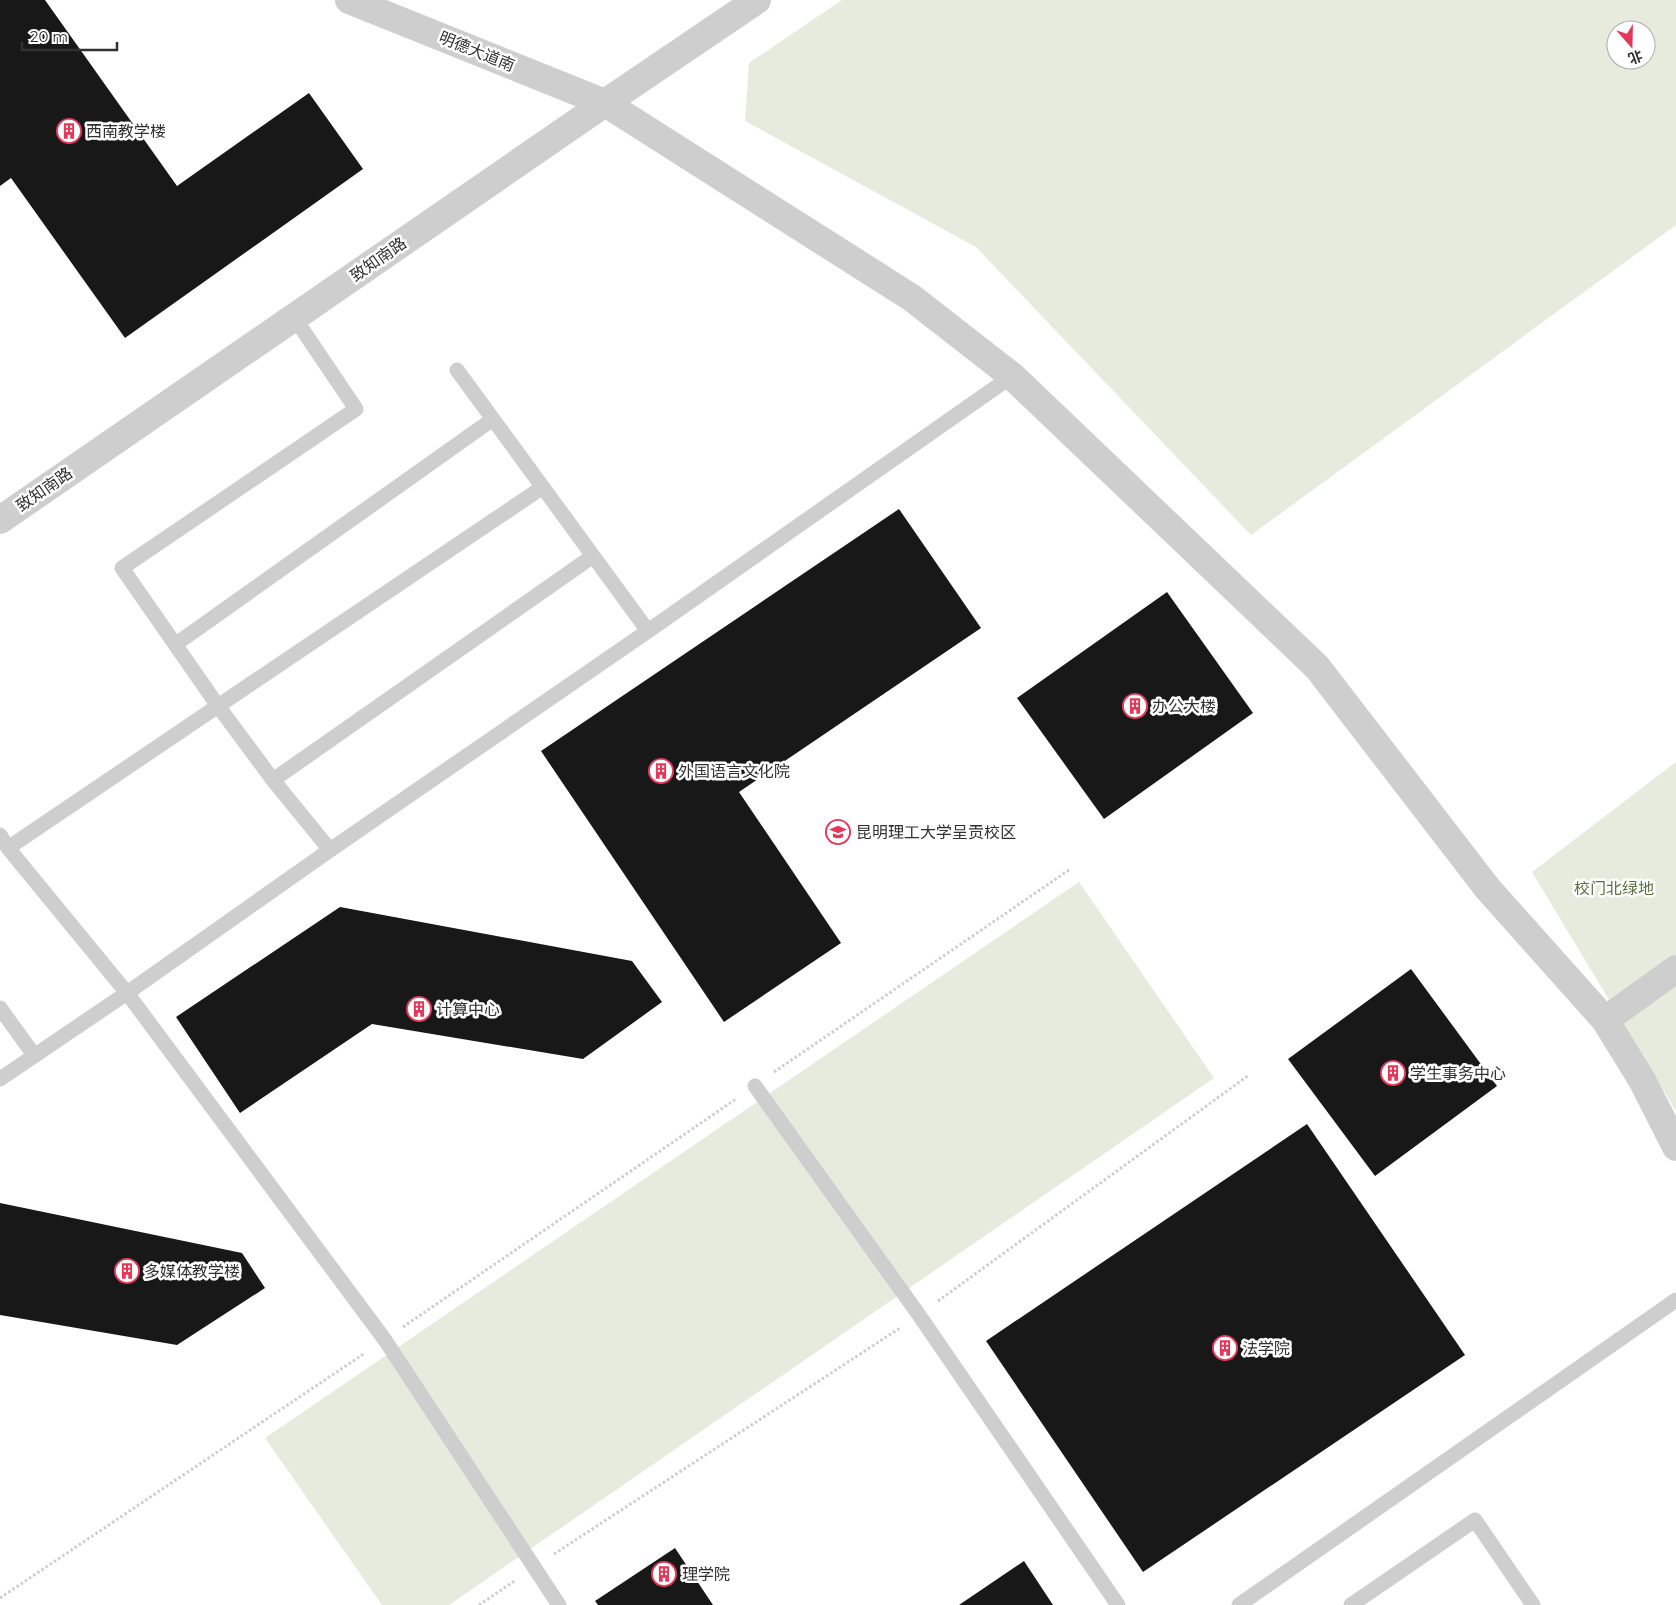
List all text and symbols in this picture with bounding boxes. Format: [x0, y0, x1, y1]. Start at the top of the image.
scale bar [22, 20, 118, 52]
north arrow [1606, 20, 1656, 70]
text: 20 m [30, 27, 68, 46]
street label: 明德大道南 [436, 28, 517, 75]
text: 北 [1626, 46, 1645, 68]
building icon: 西南教学楼 [56, 118, 82, 144]
place label: 西南教学楼 [86, 122, 166, 141]
street label: 致知南路 [347, 233, 410, 286]
street label: 致知南路 [13, 463, 76, 516]
building icon: 办公大楼 [1122, 693, 1148, 719]
place label: 办公大楼 [1152, 697, 1216, 716]
building icon: 外国语言文化院 [648, 758, 674, 784]
place label: 外国语言文化院 [678, 762, 790, 781]
school or university icon: 昆明理工大学呈贡校区 [825, 819, 851, 845]
place label: 昆明理工大学呈贡校区 [856, 823, 1016, 842]
park label: 校门北绿地 [1574, 879, 1654, 898]
building icon: 计算中心 [406, 996, 432, 1022]
place label: 计算中心 [436, 1000, 500, 1019]
building icon: 学生事务中心 [1380, 1060, 1406, 1086]
place label: 学生事务中心 [1410, 1064, 1506, 1083]
building icon: 多媒体教学楼 [114, 1258, 140, 1284]
place label: 多媒体教学楼 [144, 1262, 240, 1281]
building icon: 法学院 [1212, 1335, 1238, 1361]
place label: 法学院 [1242, 1339, 1290, 1358]
building icon: 理学院 [651, 1561, 677, 1587]
place label: 理学院 [682, 1565, 730, 1584]

